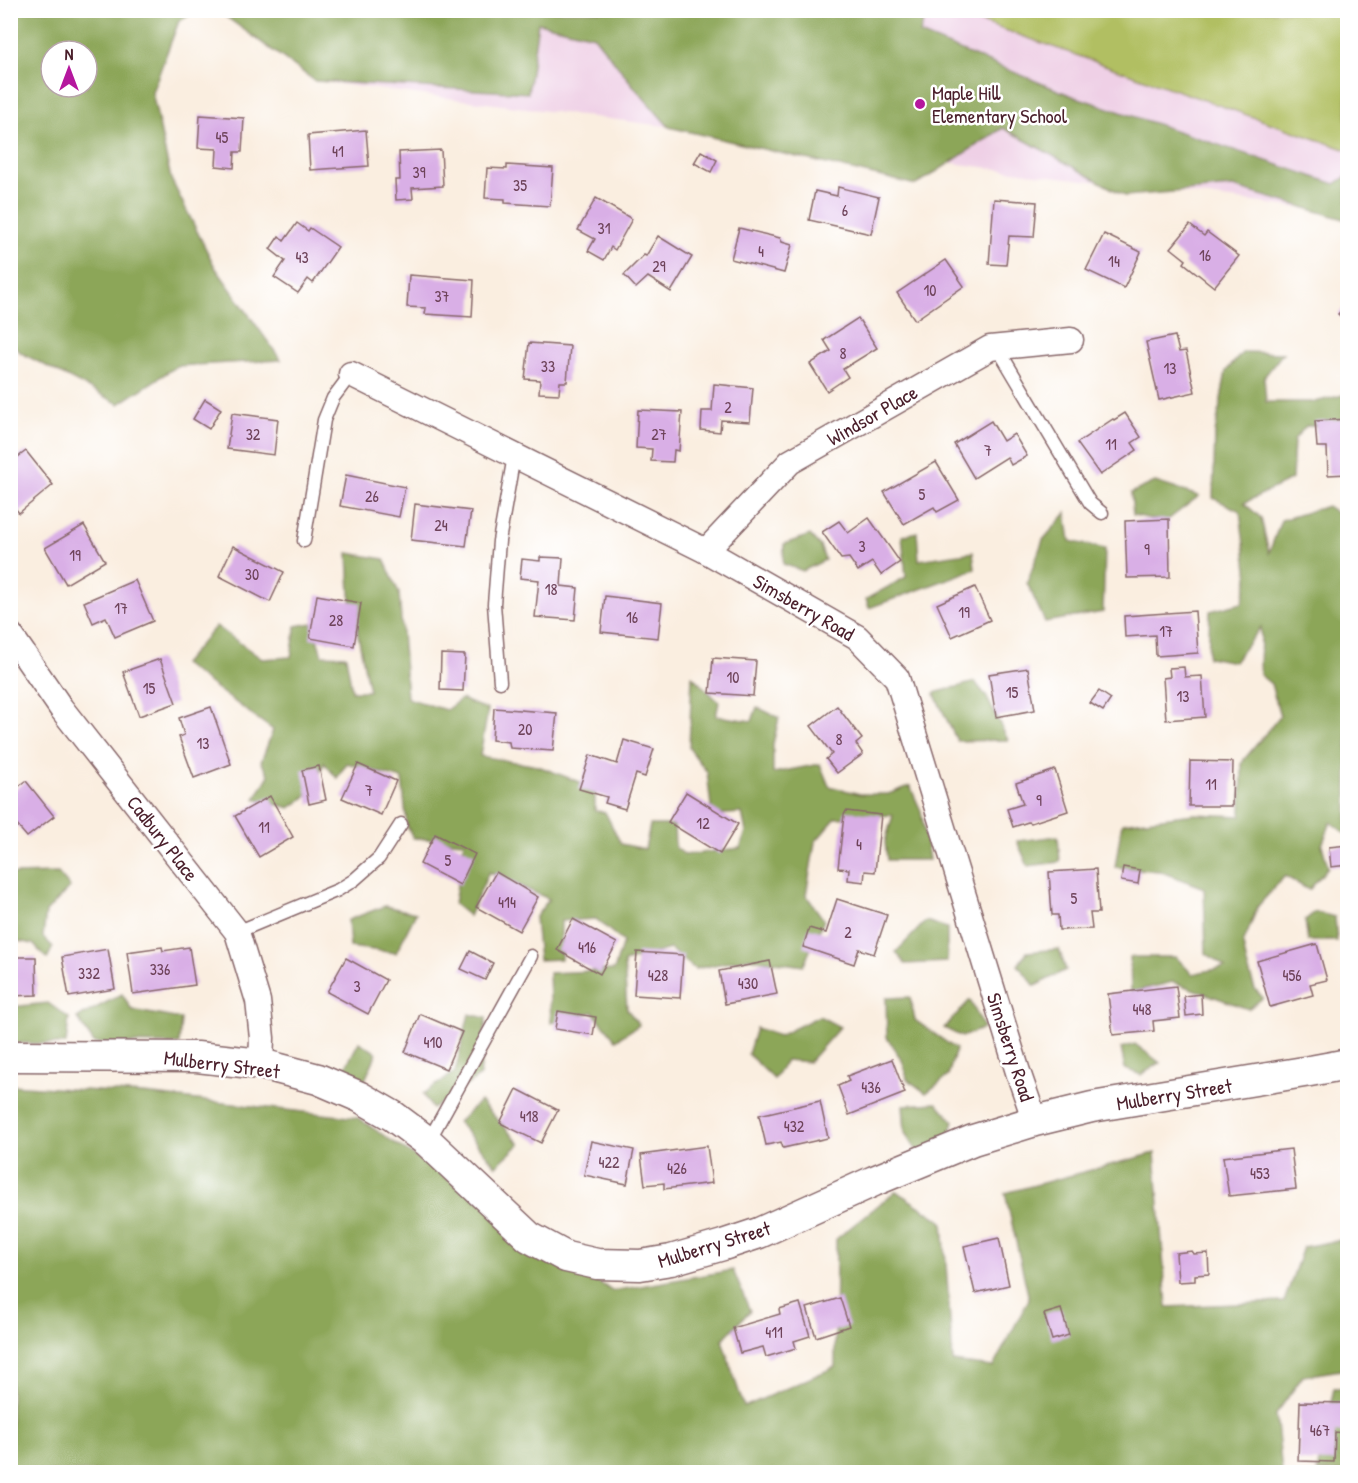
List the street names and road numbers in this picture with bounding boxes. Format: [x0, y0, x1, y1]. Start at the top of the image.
street label: Windsor Place [822, 378, 922, 452]
street label: Simsberry Road [749, 567, 860, 647]
street label: Cadbury Place [121, 789, 205, 887]
street label: Simsberry Road [981, 989, 1041, 1105]
street label: Mulberry Street [163, 1044, 283, 1085]
street label: Mulberry Street [1114, 1071, 1235, 1116]
street label: Mulberry Street [654, 1214, 775, 1274]

